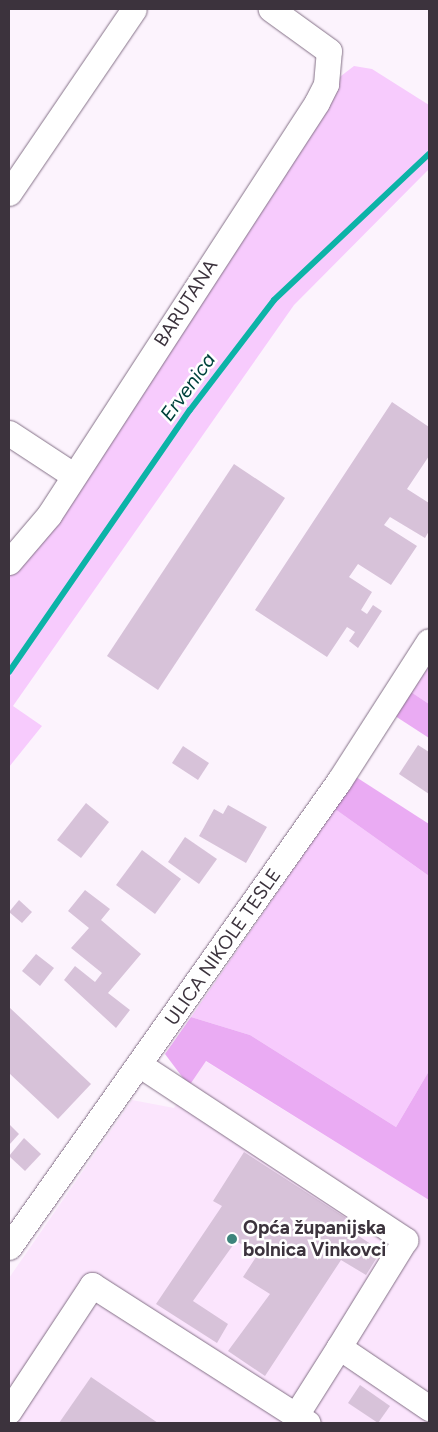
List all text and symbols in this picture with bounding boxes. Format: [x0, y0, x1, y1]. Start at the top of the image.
street label: BARUTANA [149, 255, 223, 351]
water label: Ervenica [155, 348, 221, 426]
street label: ULICA NIKOLE TESLE [160, 864, 286, 1030]
place label: Opća županijska bolnica Vinkovci [243, 1217, 386, 1261]
marker: Opća županijska bolnica Vinkovci [225, 1232, 239, 1246]

